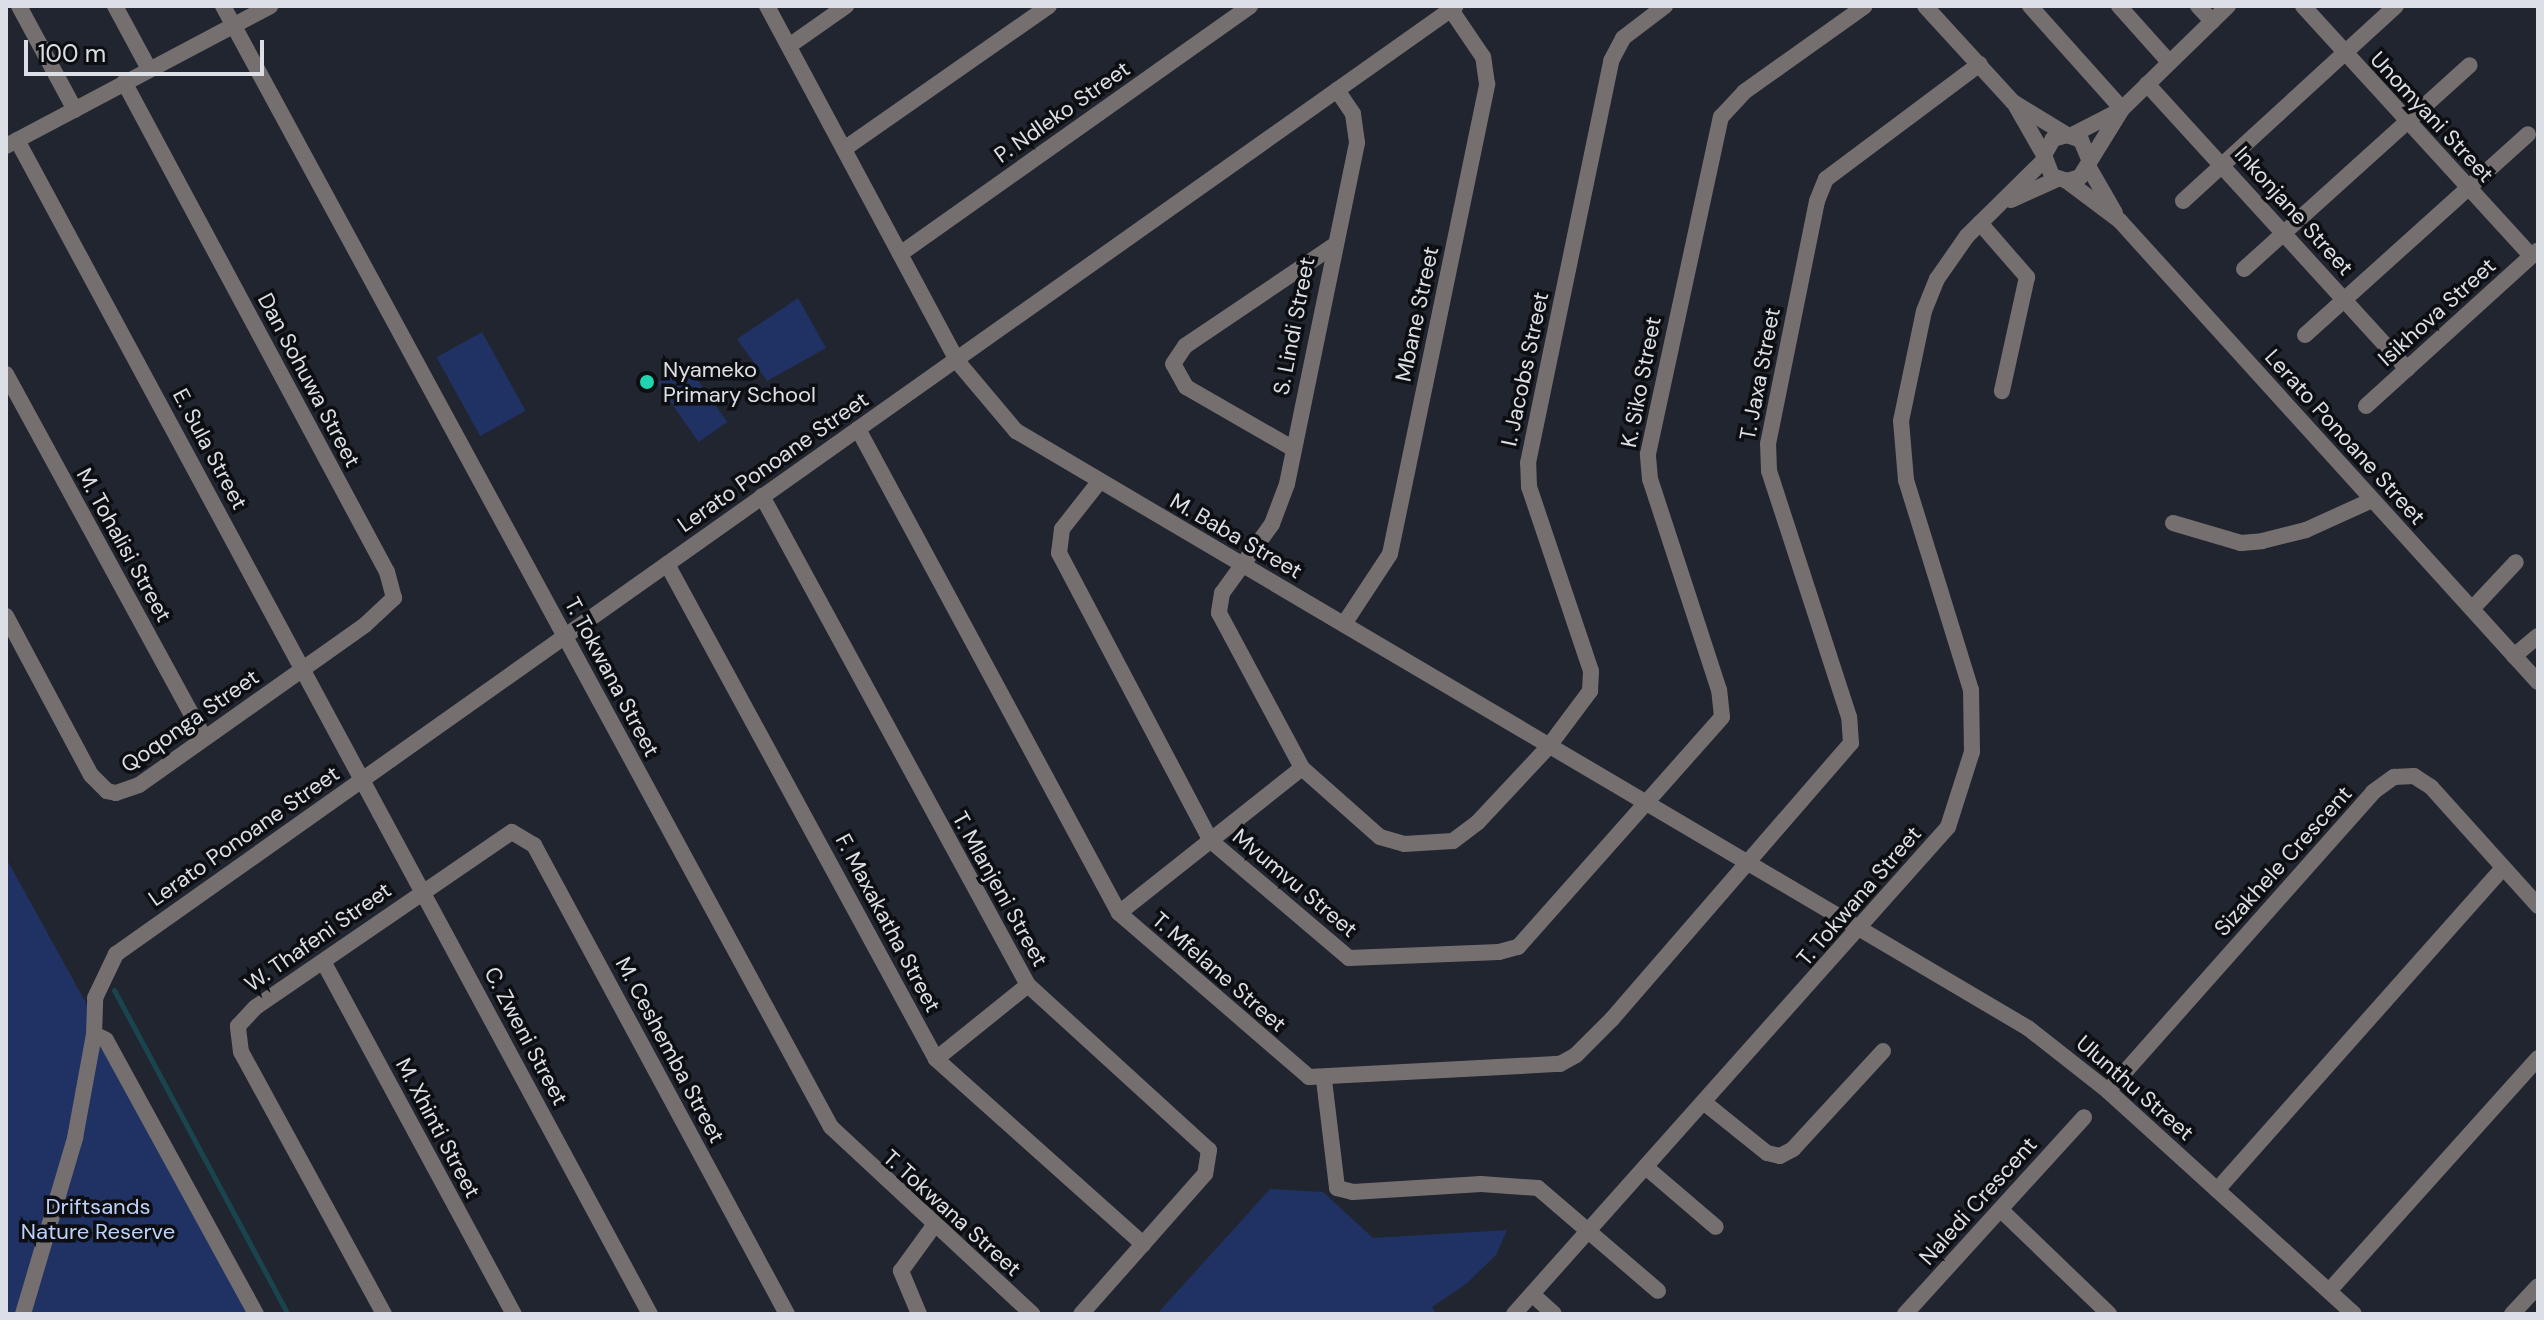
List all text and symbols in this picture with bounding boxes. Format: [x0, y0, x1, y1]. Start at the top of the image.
scale bar [28, 24, 268, 74]
text: 100 m [38, 38, 106, 69]
street label: Unomyani Street [2365, 46, 2499, 188]
street label: P. Ndleko Street [989, 55, 1135, 169]
street label: Inkonjane Street [2229, 141, 2359, 281]
street label: Mbane Street [1390, 244, 1444, 384]
street label: Isikhova Street [2373, 252, 2501, 372]
street label: S. Lindi Street [1268, 255, 1320, 397]
street label: Dan Sohuwa Street [252, 289, 366, 471]
street label: I. Jacobs Street [1496, 289, 1554, 449]
street label: T. Jaxa Street [1734, 305, 1786, 443]
street label: K. Siko Street [1615, 314, 1667, 450]
street label: Lerato Ponoane Street [2259, 344, 2431, 530]
place label: Nyameko Primary School [663, 356, 816, 408]
marker: Nyameko Primary School [638, 373, 656, 391]
street label: E. Sula Street [167, 384, 253, 514]
street label: Lerato Ponoane Street [673, 386, 873, 538]
street label: M. Tohalisi Street [71, 464, 177, 626]
street label: M. Baba Street [1165, 488, 1307, 584]
street label: T. Tokwana Street [559, 593, 665, 761]
street label: Qoqonga Street [116, 664, 264, 778]
street label: Lerato Ponoane Street [144, 760, 344, 912]
street label: Sizakhele Crescent [2209, 780, 2357, 942]
street label: T. Mlanjeni Street [947, 807, 1053, 971]
street label: T. Tokwana Street [1791, 821, 1927, 971]
street label: Mvumvu Street [1227, 823, 1363, 943]
street label: F. Maxakatha Street [830, 829, 946, 1017]
street label: W. Thafeni Street [240, 877, 396, 997]
street label: T. Mfelane Street [1147, 907, 1291, 1037]
street label: M. Ceshemba Street [610, 953, 730, 1147]
street label: C. Zweni Street [478, 962, 574, 1110]
street label: Ulunthu Street [2071, 1030, 2199, 1146]
street label: M. Xhinti Street [390, 1054, 486, 1202]
street label: Naledi Crescent [1914, 1132, 2042, 1270]
street label: T. Tokwana Street [878, 1144, 1026, 1282]
park label: Driftsands Nature Reserve [21, 1193, 175, 1244]

